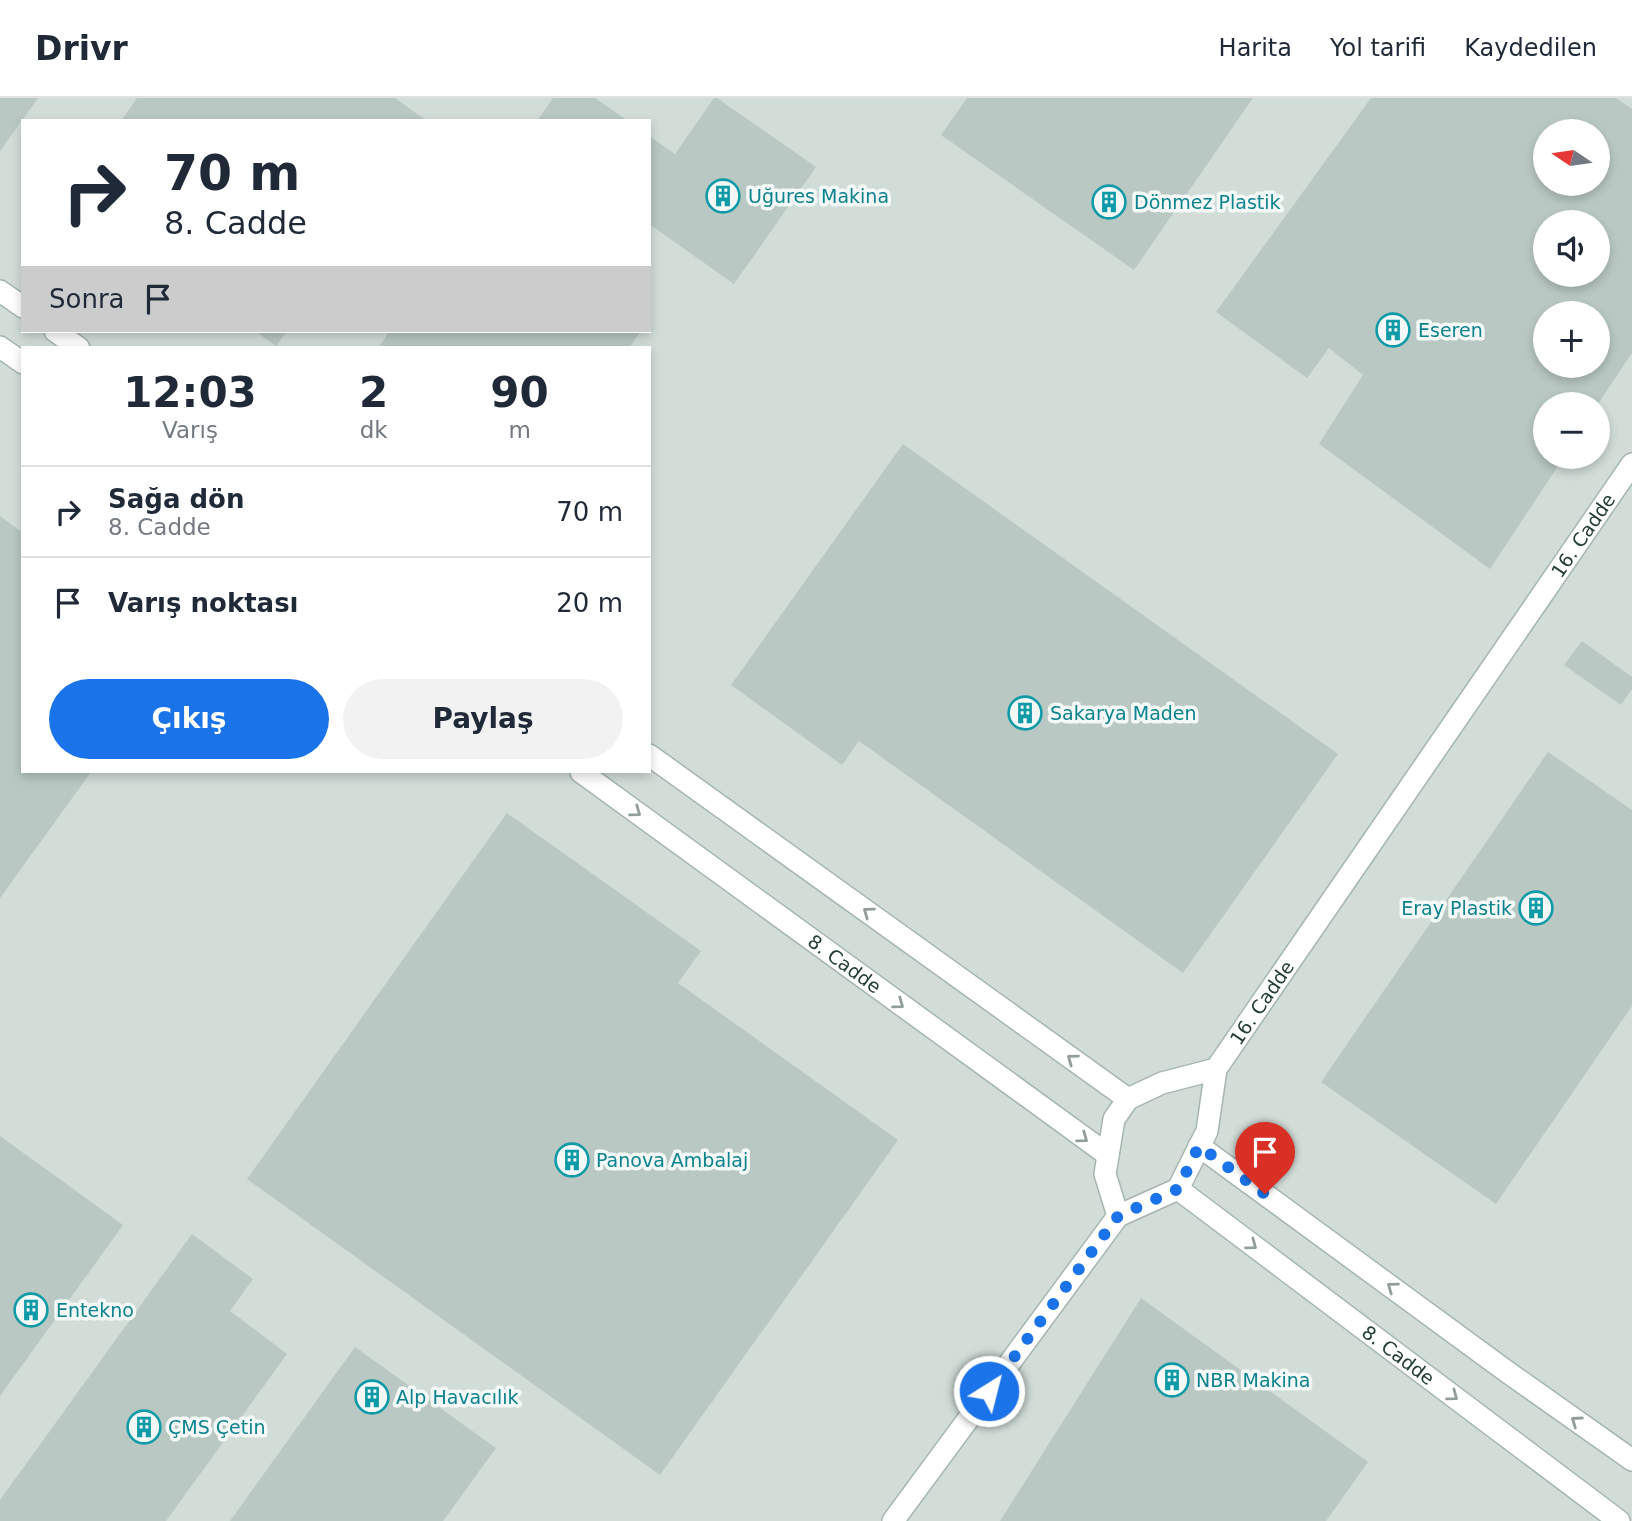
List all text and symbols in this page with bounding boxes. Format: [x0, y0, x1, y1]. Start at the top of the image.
text: Drivr [35, 29, 128, 68]
text: Harita [1219, 34, 1292, 62]
text: Yol tarifi [1330, 34, 1426, 62]
text: Kaydedilen [1464, 34, 1597, 62]
north arrow [1533, 119, 1610, 196]
map controls [1533, 119, 1610, 469]
text: 70 m [164, 145, 300, 202]
icon: right [49, 147, 140, 238]
building icon: Uğures Makina [704, 177, 742, 215]
building icon: Dönmez Plastik [1090, 183, 1128, 221]
place label: Uğures Makina [748, 185, 889, 207]
place label: Dönmez Plastik [1134, 191, 1281, 213]
text: 8. Cadde [164, 204, 307, 242]
button: sound [1533, 210, 1610, 287]
icon: arrive [139, 280, 177, 318]
text: Sonra [49, 284, 125, 314]
button: + [1533, 301, 1610, 378]
building icon: Eseren [1374, 311, 1412, 349]
place label: Eseren [1418, 319, 1483, 341]
text: 12:03 [123, 368, 257, 417]
text: 2 [359, 368, 388, 417]
text: 90 [490, 368, 549, 417]
button: − [1533, 392, 1610, 469]
text: Varış [162, 417, 218, 443]
text: dk [360, 417, 388, 443]
text: m [508, 417, 531, 443]
text: Sağa dön [108, 484, 244, 514]
street label: 16. Cadde [1546, 489, 1620, 582]
icon: right [49, 493, 87, 531]
text: 70 m [556, 497, 623, 527]
text: 8. Cadde [108, 514, 211, 540]
icon: arrive [49, 584, 87, 622]
text: Varış noktası [108, 588, 299, 618]
text: 20 m [556, 588, 623, 618]
button: Çıkış [49, 679, 329, 759]
button: Paylaş [343, 679, 623, 759]
building icon: Sakarya Maden [1006, 694, 1044, 732]
place label: Sakarya Maden [1050, 702, 1197, 724]
one-way arrow [628, 804, 641, 816]
building icon: Eray Plastik [1517, 889, 1555, 927]
place label: Eray Plastik [1401, 897, 1512, 919]
one-way arrow [863, 908, 876, 920]
street label: 8. Cadde [804, 930, 886, 998]
street label: 16. Cadde [1225, 956, 1298, 1049]
one-way arrow [891, 996, 904, 1008]
one-way arrow [1067, 1055, 1080, 1067]
pin [1235, 1122, 1295, 1194]
one-way arrow [1075, 1129, 1088, 1142]
icon: arrive [1246, 1133, 1284, 1171]
building icon: Panova Ambalaj [553, 1141, 591, 1179]
place label: Panova Ambalaj [596, 1149, 748, 1171]
one-way arrow [1244, 1236, 1257, 1249]
one-way arrow [1387, 1283, 1400, 1296]
building icon: Entekno [12, 1291, 50, 1329]
place label: Entekno [56, 1299, 134, 1321]
street label: 8. Cadde [1358, 1321, 1439, 1389]
position arrow [952, 1354, 1026, 1428]
building icon: NBR Makina [1153, 1361, 1191, 1399]
place label: NBR Makina [1196, 1369, 1311, 1391]
building icon: Alp Havacılık [353, 1378, 391, 1416]
place label: Alp Havacılık [396, 1386, 518, 1408]
one-way arrow [1446, 1388, 1458, 1401]
building icon: ÇMS Çetin [125, 1408, 163, 1446]
place label: ÇMS Çetin [168, 1416, 266, 1438]
one-way arrow [1571, 1416, 1584, 1429]

